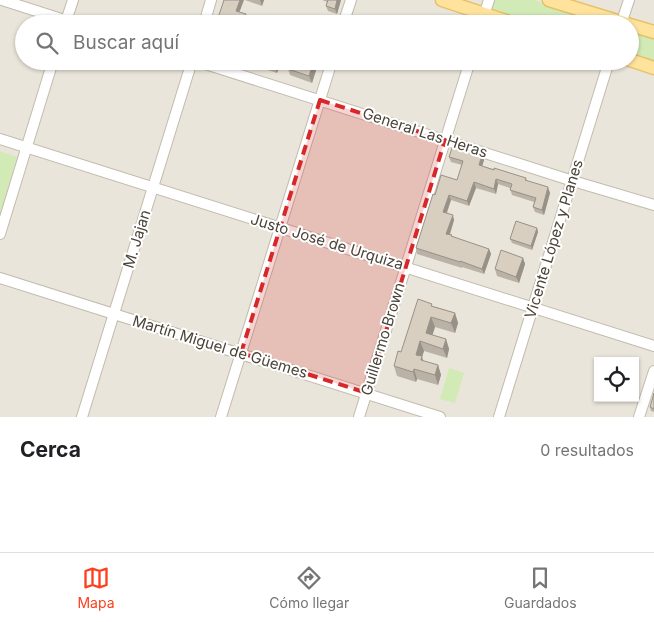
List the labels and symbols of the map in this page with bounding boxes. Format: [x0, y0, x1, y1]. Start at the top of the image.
street label: General Las Heras [360, 103, 490, 162]
street label: Vicente López y Planes [520, 157, 587, 321]
street label: M. Jajan [119, 207, 154, 270]
street label: Justo José de Urquiza [248, 209, 406, 274]
street label: Guillermo Brown [356, 280, 409, 398]
street label: Martín Miguel de Güemes [130, 311, 310, 382]

